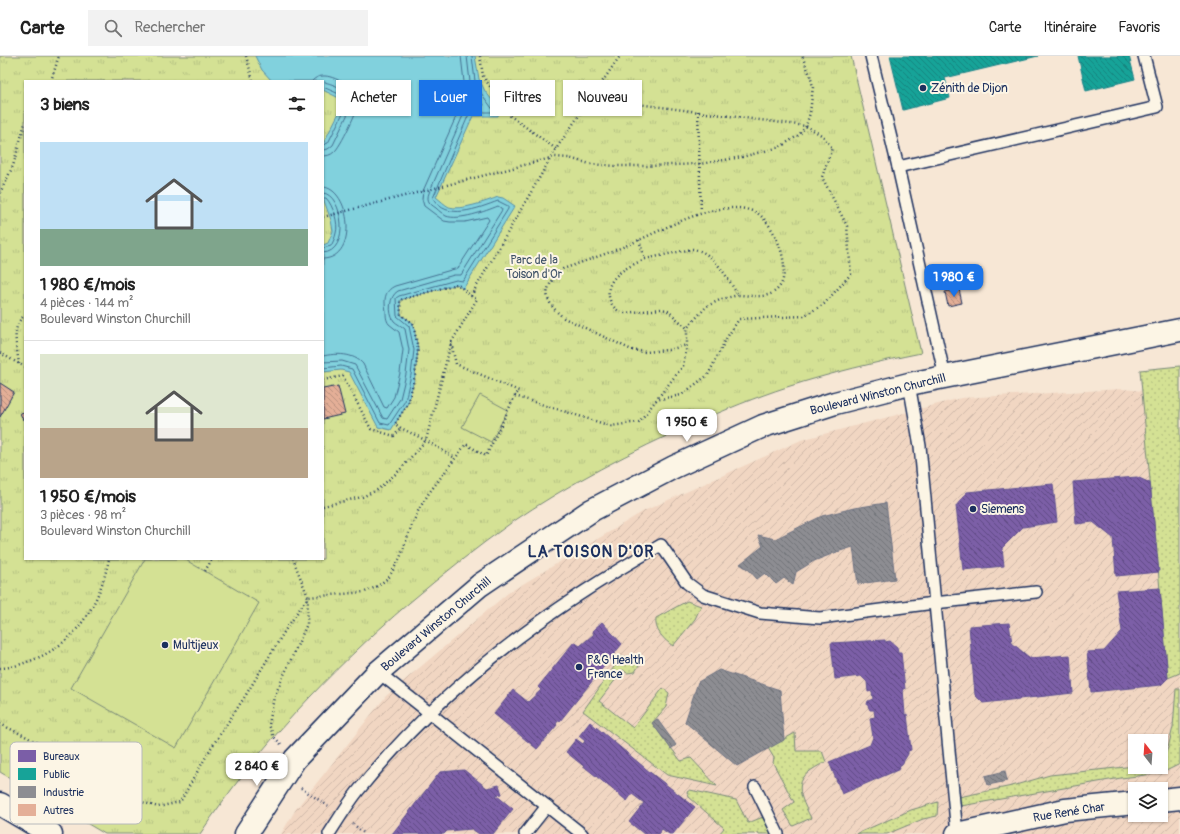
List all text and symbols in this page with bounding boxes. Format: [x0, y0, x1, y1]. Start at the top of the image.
search box [88, 10, 368, 46]
text: Carte [20, 16, 64, 40]
icon: search [102, 17, 124, 39]
text: Rechercher [134, 18, 205, 37]
text: Carte [989, 19, 1021, 36]
text: Itinéraire [1043, 19, 1096, 36]
text: Favoris [1118, 19, 1160, 36]
chip: Acheter [336, 80, 411, 116]
chip: Louer [419, 80, 482, 116]
chip: Filtres [490, 80, 555, 116]
chip: Nouveau [563, 80, 642, 116]
place label: Zénith de Dijon [931, 81, 1008, 96]
marker: Zénith de Dijon [918, 83, 928, 93]
icon: filters [286, 93, 308, 115]
text: 3 biens [40, 94, 89, 115]
icon: home [138, 168, 210, 240]
park label: Parc de la Toison d'Or [506, 253, 563, 282]
pin: 1 980 € [917, 264, 991, 298]
text: 1 980 € [933, 269, 975, 285]
text: 1 980 €/mois [40, 274, 135, 295]
text: 4 pièces · 144 m² [40, 295, 133, 311]
text: Boulevard Winston Churchill [40, 311, 191, 327]
street label: Boulevard Winston Churchill [809, 370, 948, 419]
icon: home [138, 380, 210, 452]
pin: 1 950 € [650, 409, 724, 443]
text: 1 950 € [666, 414, 708, 430]
text: 1 950 €/mois [40, 486, 136, 507]
place label: Siemens [981, 502, 1025, 517]
marker: Siemens [968, 504, 978, 514]
text: 3 pièces · 98 m² [40, 507, 126, 523]
text: Boulevard Winston Churchill [40, 523, 191, 539]
district label: LA TOISON D'OR [528, 542, 654, 562]
street label: Boulevard Winston Churchill [378, 574, 495, 675]
place label: Multijeux [173, 638, 218, 653]
marker: Multijeux [160, 640, 170, 650]
place label: P&G Health France [587, 653, 644, 682]
marker: P&G Health France [574, 662, 584, 672]
north arrow [1128, 734, 1168, 774]
map controls [1128, 734, 1168, 822]
legend [10, 742, 142, 824]
text: Bureaux [43, 750, 80, 763]
pin: 2 840 € [220, 753, 294, 787]
text: 2 840 € [235, 758, 279, 774]
text: Public [43, 768, 71, 781]
button: layers [1128, 782, 1168, 822]
text: Industrie [43, 786, 84, 799]
street label: Rue René Char [1032, 799, 1107, 826]
text: Autres [43, 804, 74, 817]

